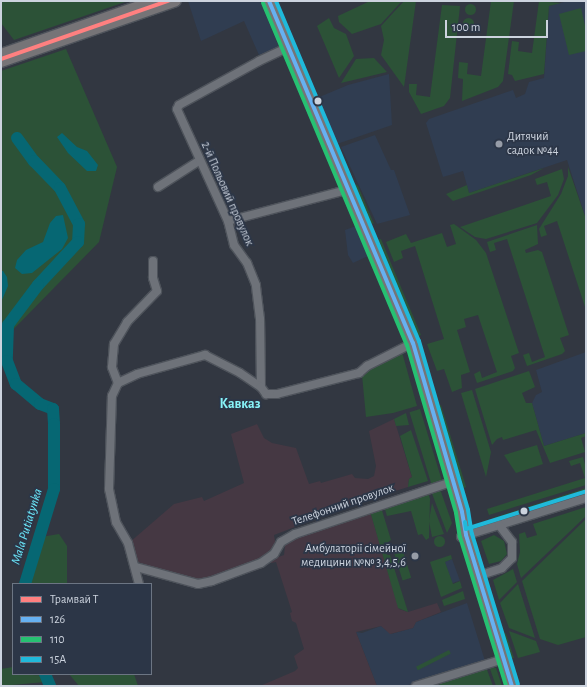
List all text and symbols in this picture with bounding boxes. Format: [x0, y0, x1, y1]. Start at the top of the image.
scale bar [447, 12, 550, 38]
text: 100 m [452, 21, 480, 33]
unlabelled marker [313, 96, 323, 106]
place label: Дитячий садок №44 [507, 130, 558, 158]
marker: Дитячий садок №44 [494, 139, 504, 149]
street label: 2-й Польовий провулок [198, 140, 256, 248]
district label: Кавказ [220, 396, 260, 412]
street label: Телефонний провулок [290, 481, 396, 529]
water label: Mala Putiatynka [9, 487, 47, 567]
unlabelled marker [519, 506, 529, 516]
place label: Амбулаторії сімейної медицини №№ 3,4,5,6 [301, 542, 406, 570]
marker: Амбулаторії сімейної медицини №№ 3,4,5,6 [409, 550, 421, 562]
legend [12, 583, 152, 675]
text: Трамвай Т [50, 593, 99, 605]
text: 126 [50, 613, 65, 625]
text: 110 [50, 633, 65, 645]
text: 15A [50, 653, 66, 665]

